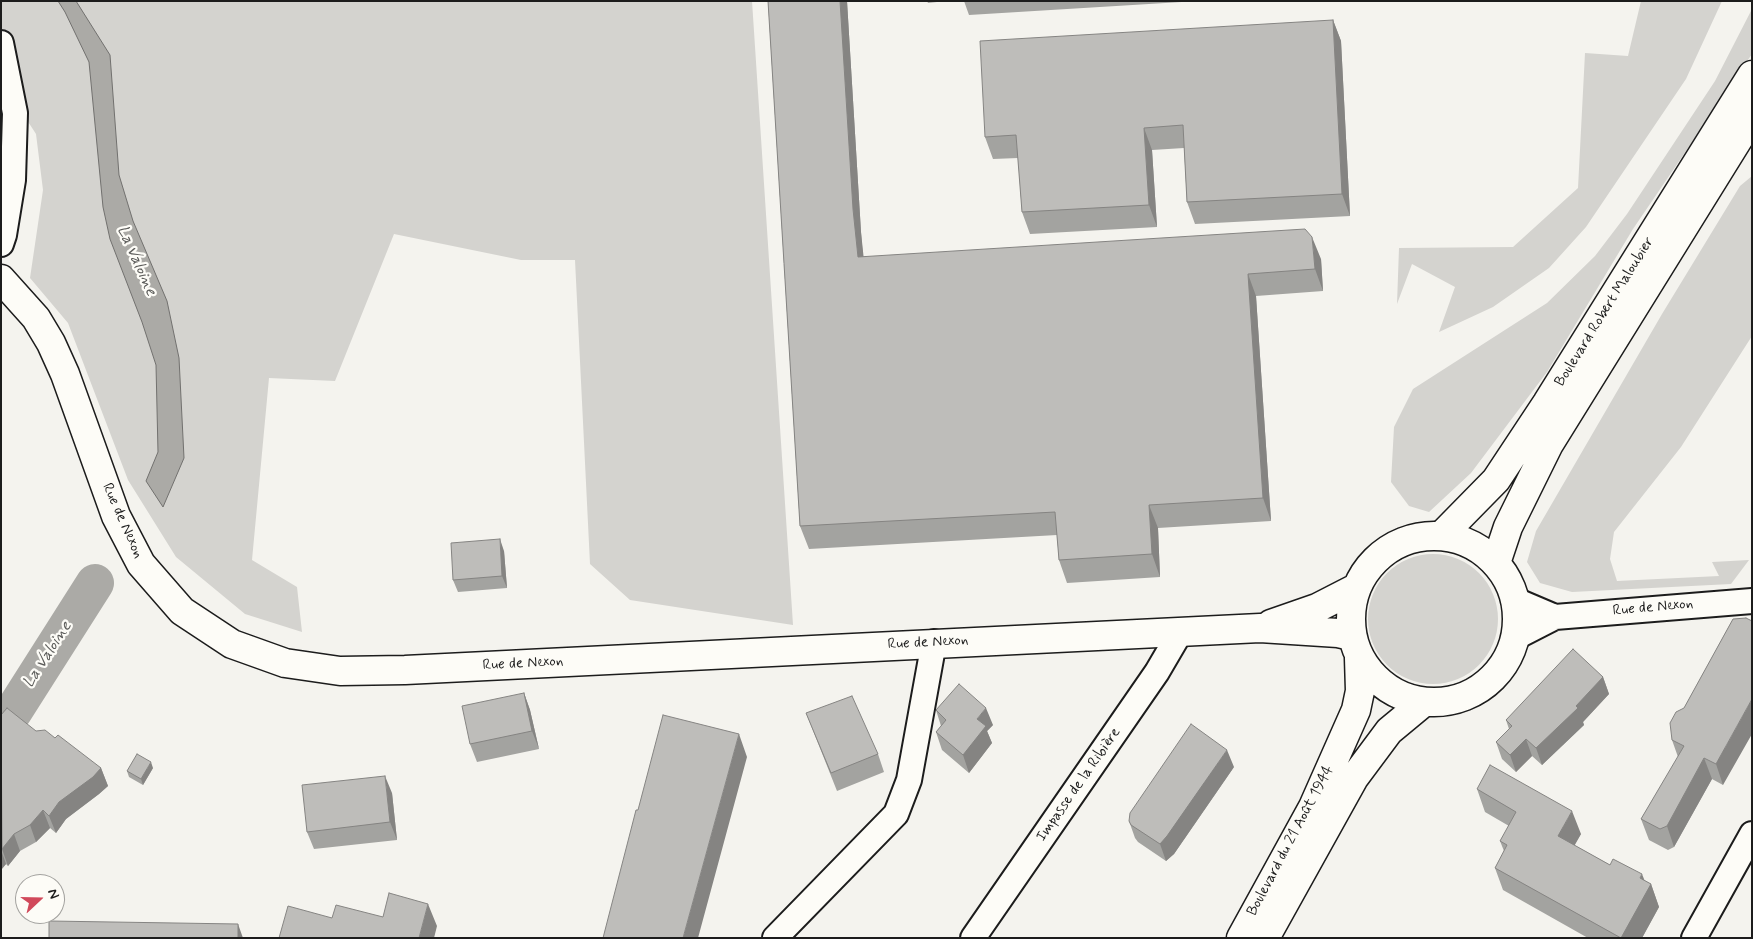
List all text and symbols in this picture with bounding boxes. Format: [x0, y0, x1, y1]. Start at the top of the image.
water label: La Valoine [112, 223, 160, 299]
street label: Boulevard Robert Maloubier [1552, 234, 1658, 390]
street label: Rue de Nexon [97, 480, 147, 562]
street label: Rue de Nexon [1612, 596, 1694, 620]
water label: La Valoine [20, 618, 76, 692]
street label: Rue de Nexon [887, 632, 969, 654]
street label: Rue de Nexon [482, 653, 564, 675]
street label: Impasse de la Ribière [1033, 725, 1125, 845]
street label: Boulevard du 21 Août 1944 [1244, 763, 1338, 919]
north arrow [15, 874, 65, 924]
text: N [43, 886, 63, 902]

